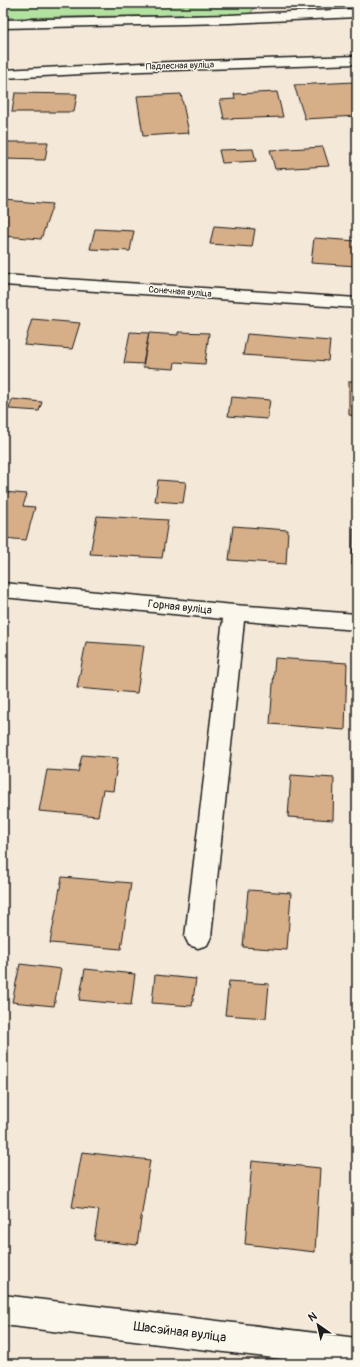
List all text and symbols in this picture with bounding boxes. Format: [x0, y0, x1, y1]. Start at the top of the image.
street label: Падлесная вуліца [146, 59, 214, 73]
street label: Сонечная вуліца [148, 284, 212, 300]
street label: Горная вуліца [147, 597, 213, 617]
north arrow [298, 1305, 338, 1345]
text: N [306, 1309, 320, 1325]
street label: Шасэйная вуліца [133, 1318, 227, 1346]

